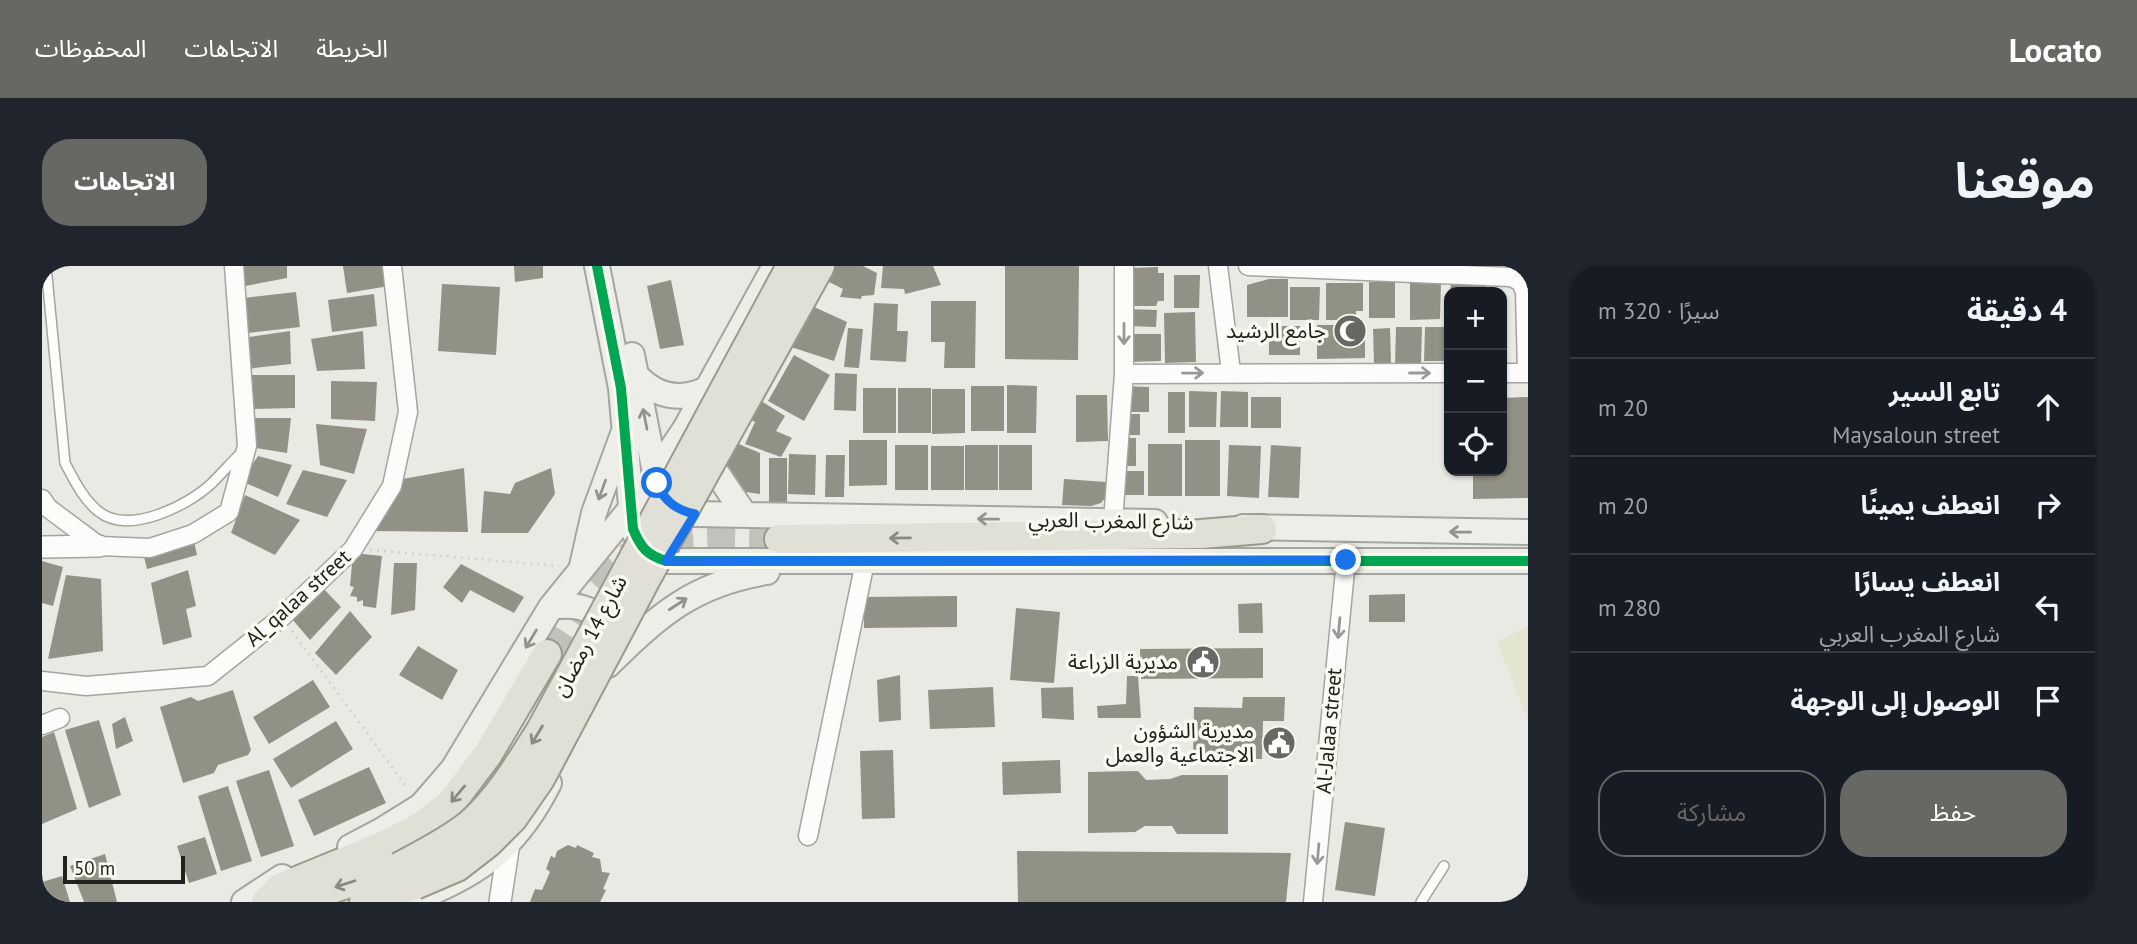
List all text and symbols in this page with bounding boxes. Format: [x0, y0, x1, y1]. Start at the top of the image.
text: Locato [2009, 28, 2102, 71]
text: المحفوظات [35, 33, 146, 64]
text: الاتجاهات [184, 33, 278, 64]
text: الخريطة [316, 33, 388, 64]
button: الاتجاهات [42, 139, 207, 226]
text: موقعنا [1955, 148, 2095, 212]
map controls [1444, 287, 1507, 476]
button: + [1444, 287, 1507, 350]
text: 4 دقيقة [1967, 290, 2067, 329]
text: سيرًا · 320 m [1598, 296, 1720, 325]
mosque icon: جامع الرشيد [1331, 312, 1369, 350]
place label: جامع الرشيد [1226, 317, 1326, 346]
one-way arrow [1117, 322, 1131, 345]
button: − [1444, 350, 1507, 413]
one-way arrow [1181, 366, 1204, 380]
one-way arrow [1408, 366, 1431, 380]
text: تابع السير [1889, 375, 2000, 408]
icon: ahead [2029, 388, 2067, 426]
text: 20 m [1598, 393, 1648, 422]
one-way arrow [637, 408, 651, 431]
button: locate [1444, 413, 1507, 476]
text: Maysaloun street [1832, 420, 2000, 449]
route start [641, 467, 672, 498]
one-way arrow [595, 479, 607, 501]
icon: right [2029, 486, 2067, 524]
text: انعطف يمينًا [1860, 488, 2000, 521]
text: 20 m [1598, 491, 1648, 520]
street label: شارع المغرب العربي [1028, 506, 1194, 538]
one-way arrow [976, 512, 999, 525]
one-way arrow [1449, 525, 1472, 538]
one-way arrow [889, 531, 912, 545]
street label: Al_qalaa street [239, 543, 356, 652]
route end [1330, 544, 1361, 575]
text: انعطف يسارًا [1854, 565, 2000, 598]
street label: شارع 14 رمضان [546, 571, 635, 702]
icon: left [2029, 588, 2067, 626]
text: 280 m [1598, 593, 1660, 622]
one-way arrow [668, 597, 687, 612]
one-way arrow [1332, 616, 1345, 638]
text: شارع المغرب العربي [1819, 619, 2000, 648]
one-way arrow [524, 628, 538, 648]
public building icon: مديرية الزراعة [1184, 643, 1222, 681]
place label: مديرية الزراعة [1068, 648, 1178, 675]
street label: Al-Jalaa street [1310, 667, 1347, 795]
icon: arrive [2029, 682, 2067, 720]
text: الوصول إلى الوجهة [1791, 684, 2000, 717]
place label: مديرية الشؤون الاجتماعية والعمل [1106, 717, 1254, 768]
public building icon: مديرية الشؤون الاجتماعية والعمل [1260, 724, 1298, 762]
one-way arrow [530, 725, 544, 745]
button: مشاركة [1598, 770, 1826, 857]
button: حفظ [1840, 770, 2067, 857]
one-way arrow [450, 784, 466, 802]
one-way arrow [1311, 842, 1324, 865]
scale bar [63, 853, 186, 885]
text: 50 m [74, 856, 115, 880]
one-way arrow [335, 879, 357, 892]

